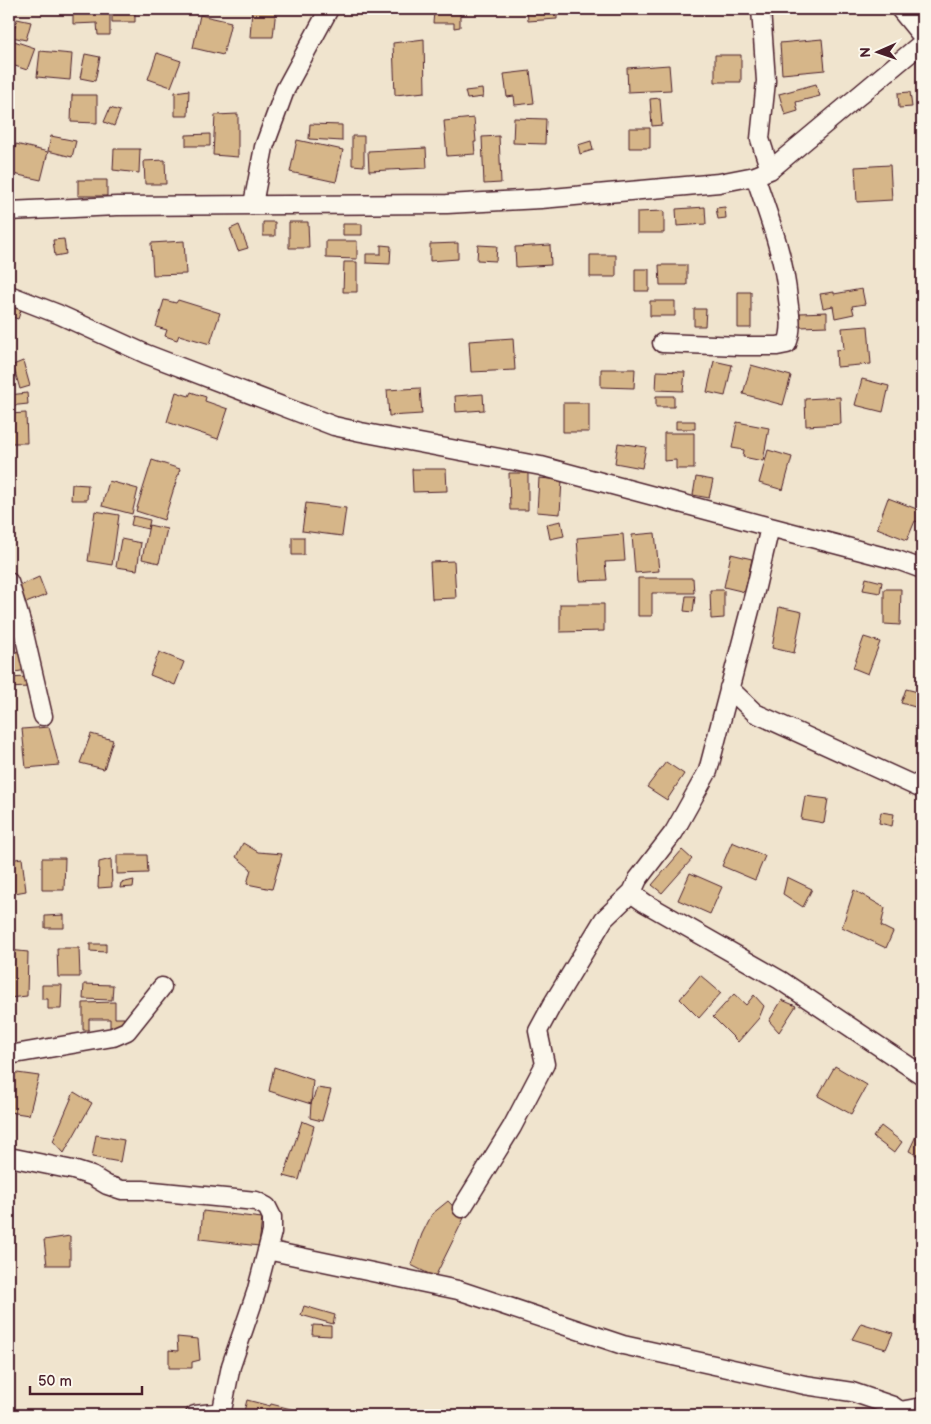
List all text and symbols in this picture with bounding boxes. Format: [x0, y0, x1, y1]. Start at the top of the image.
north arrow [854, 28, 904, 78]
text: N [857, 47, 874, 58]
scale bar [30, 1364, 142, 1396]
text: 50 m [38, 1372, 72, 1391]

